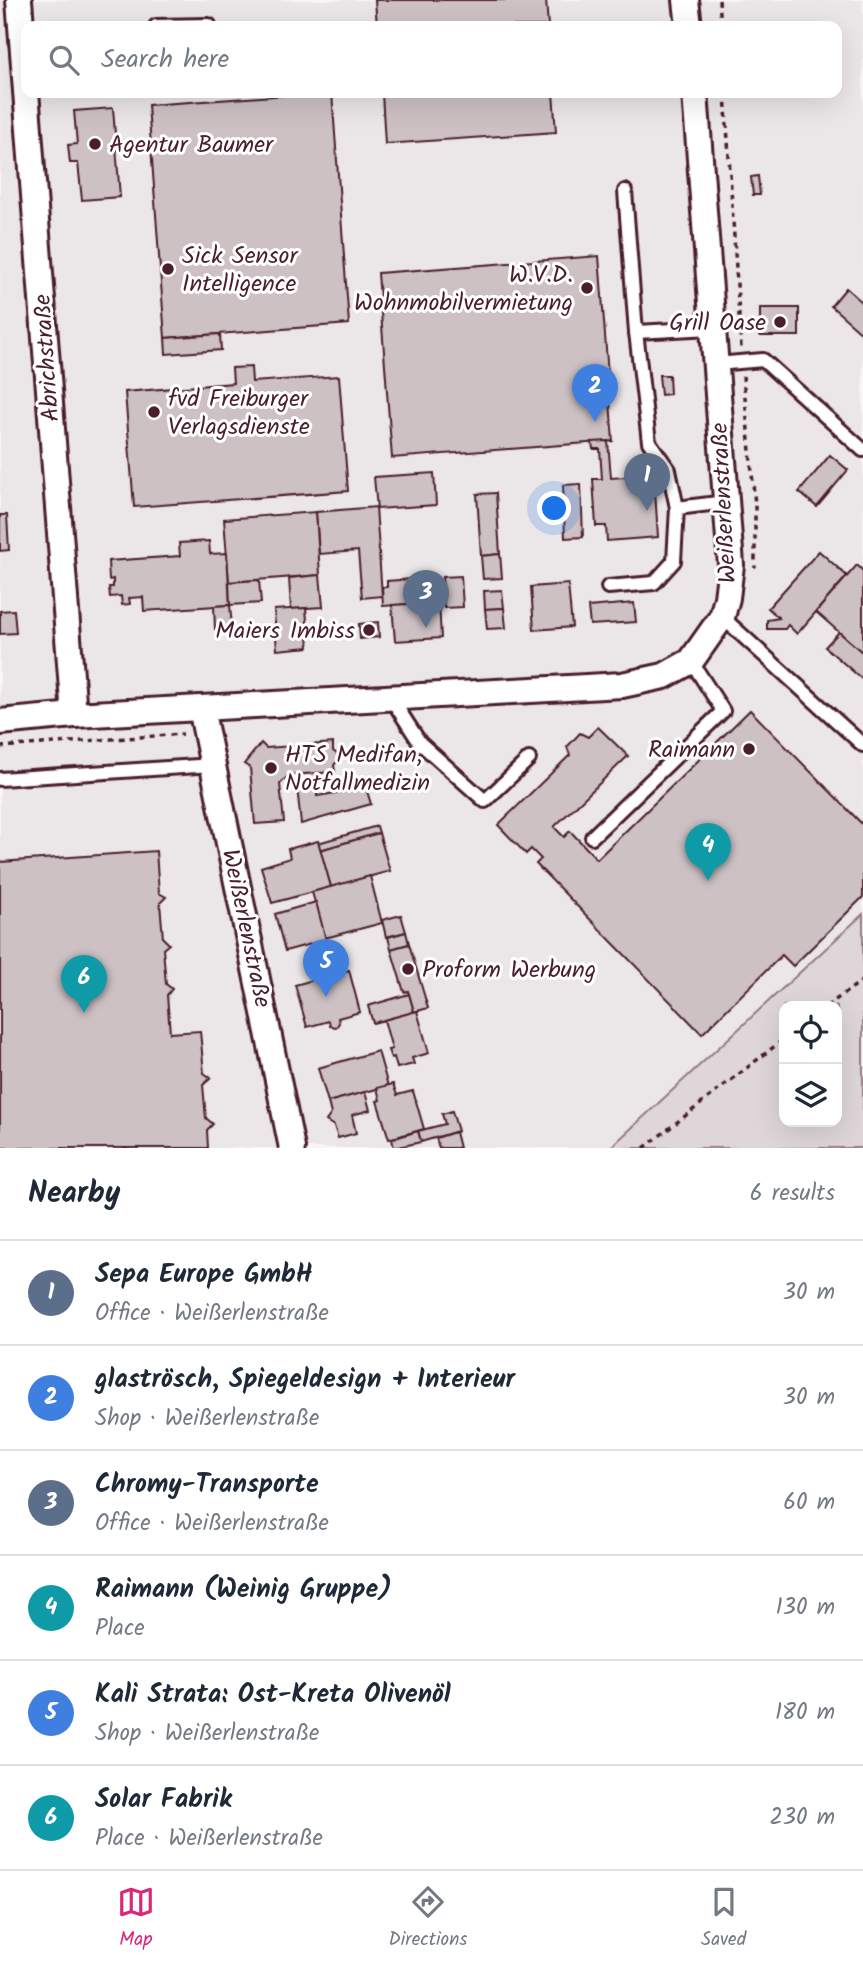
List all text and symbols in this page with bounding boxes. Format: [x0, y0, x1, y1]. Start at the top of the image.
search box [21, 21, 842, 98]
text: Search here [101, 39, 229, 81]
icon: search [45, 41, 83, 79]
place label: Agentur Baumer [109, 126, 275, 165]
marker: Agentur Baumer [87, 136, 103, 152]
place label: Sick Sensor Intelligence [182, 237, 299, 304]
place label: W.V.D. Wohnmobilvermietung [354, 256, 573, 323]
marker: Sick Sensor Intelligence [160, 261, 176, 277]
marker: W.V.D. Wohnmobilvermietung [579, 280, 595, 296]
street label: Abrichstraße [24, 293, 71, 423]
place label: Grill Oase [669, 304, 766, 343]
marker: Grill Oase [772, 314, 788, 330]
pin: 2 [572, 364, 618, 422]
place label: fvd Freiburger Verlagsdienste [168, 380, 310, 447]
marker: fvd Freiburger Verlagsdienste [146, 404, 162, 420]
street label: Weißerlenstraße [701, 421, 748, 584]
pin: 1 [624, 453, 670, 511]
your location [537, 491, 571, 525]
pin: 3 [403, 570, 449, 628]
place label: Maiers Imbiss [215, 612, 355, 651]
marker: Maiers Imbiss [361, 622, 377, 638]
place label: Raimann [648, 731, 735, 770]
place label: HTS Medifan, Notfallmedizin [285, 736, 430, 803]
marker: Raimann [741, 741, 757, 757]
marker: HTS Medifan, Notfallmedizin [263, 760, 279, 776]
pin: 4 [685, 823, 731, 881]
street label: Weißerlenstraße [210, 845, 281, 1011]
pin: 5 [303, 939, 349, 997]
place label: Proform Werbung [422, 951, 596, 990]
pin: 6 [61, 955, 107, 1013]
marker: Proform Werbung [400, 961, 416, 977]
map controls [779, 1001, 842, 1127]
button: locate [779, 1001, 842, 1064]
button: layers [779, 1064, 842, 1127]
text: Nearby [28, 1170, 120, 1218]
text: 6 results [750, 1176, 835, 1212]
text: Sepa Europe GmbH [95, 1254, 313, 1296]
text: 1 [48, 1275, 54, 1311]
text: 30 m [783, 1275, 835, 1311]
text: Office · Weißerlenstraße [95, 1296, 329, 1332]
text: glaströsch, Spiegeldesign + Interieur [95, 1359, 515, 1401]
text: 2 [44, 1380, 58, 1416]
text: 30 m [783, 1380, 835, 1416]
text: Shop · Weißerlenstraße [95, 1401, 319, 1437]
text: Chromy-Transporte [95, 1464, 319, 1506]
text: 3 [45, 1485, 57, 1521]
text: 60 m [783, 1485, 835, 1521]
text: Office · Weißerlenstraße [95, 1506, 329, 1542]
text: Raimann (Weinig Gruppe) [95, 1569, 392, 1611]
text: 4 [45, 1590, 57, 1626]
text: 130 m [776, 1590, 835, 1626]
text: Place [95, 1611, 145, 1647]
text: Kali Strata: Ost-Kreta Olivenöl [95, 1674, 451, 1716]
text: 5 [45, 1695, 57, 1731]
text: 180 m [775, 1695, 835, 1731]
text: Shop · Weißerlenstraße [95, 1716, 319, 1752]
text: Solar Fabrik [95, 1779, 232, 1821]
text: 6 [45, 1800, 57, 1836]
text: 230 m [769, 1800, 835, 1836]
text: Place · Weißerlenstraße [95, 1821, 323, 1857]
tab: Map [117, 1883, 155, 1955]
tab: Directions [389, 1883, 467, 1955]
tab: Saved [701, 1883, 746, 1955]

